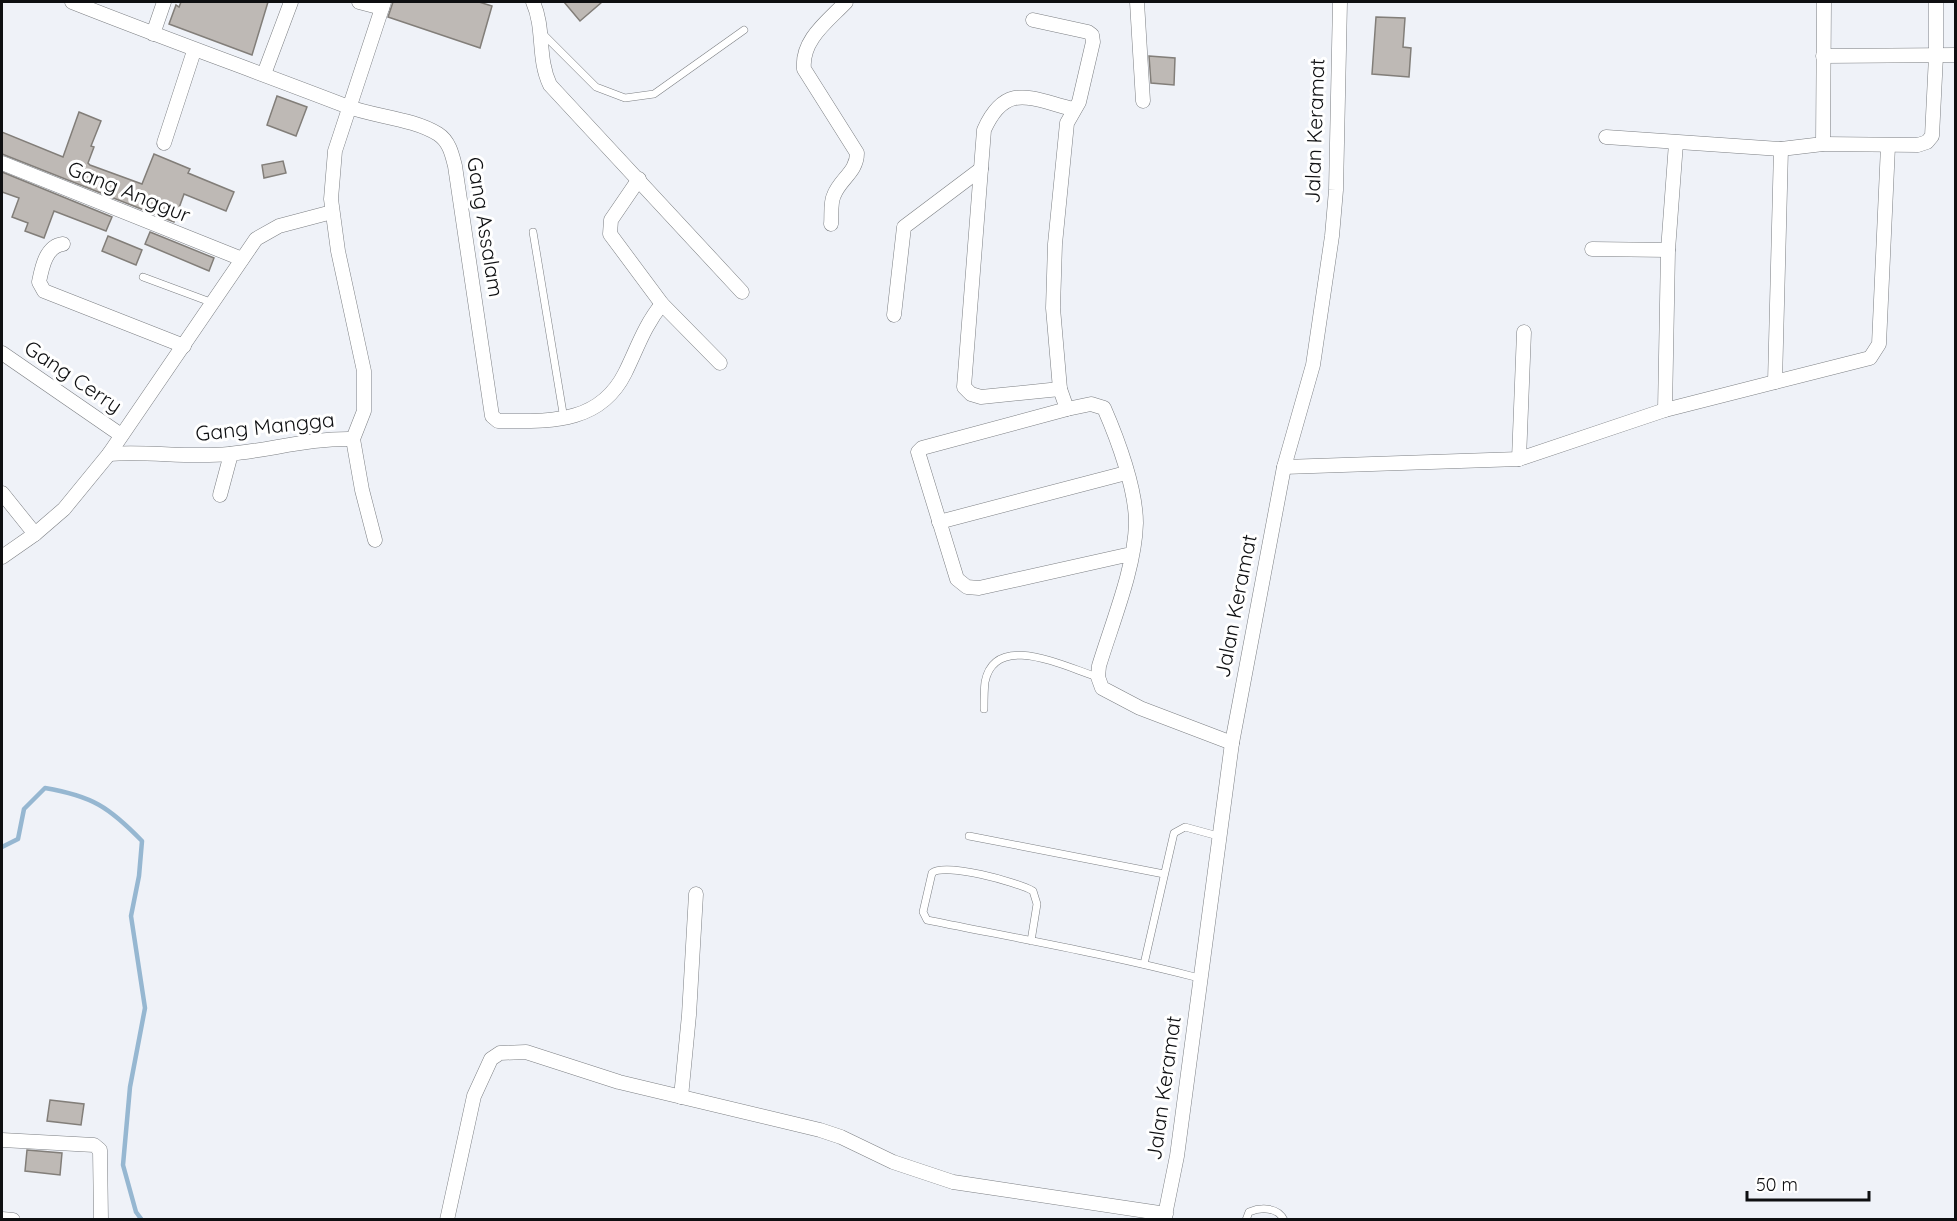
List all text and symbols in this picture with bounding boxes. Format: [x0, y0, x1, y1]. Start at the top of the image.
street label: Jalan Keramat [1298, 58, 1330, 204]
street label: Gang Anggur [64, 155, 195, 228]
street label: Gang Assalam [462, 155, 510, 299]
street label: Gang Cerry [20, 334, 127, 418]
street label: Gang Mangga [194, 406, 336, 446]
street label: Jalan Keramat [1208, 532, 1262, 680]
street label: Jalan Keramat [1140, 1014, 1186, 1162]
scale bar [1747, 1164, 1868, 1202]
text: 50 m [1756, 1173, 1798, 1196]

